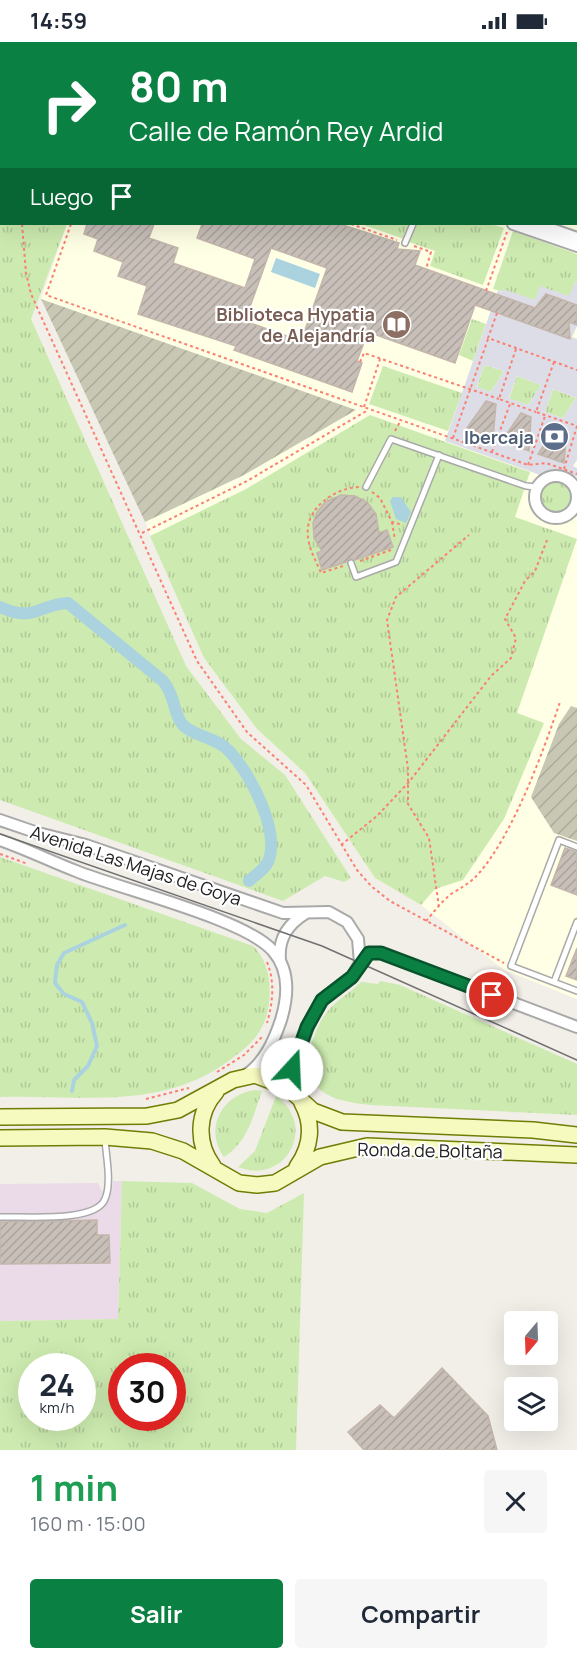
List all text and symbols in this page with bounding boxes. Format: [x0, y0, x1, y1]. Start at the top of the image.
text: 14:59 [30, 6, 87, 36]
text: 80 m [129, 57, 229, 115]
icon: right [30, 66, 108, 144]
text: Calle de Ramón Rey Ardid [129, 112, 444, 149]
icon: arrive [105, 180, 138, 213]
text: Luego [30, 182, 93, 212]
place label: Biblioteca Hypatia de Alejandría [216, 302, 375, 347]
library icon: Biblioteca Hypatia de Alejandría [380, 308, 412, 340]
bank icon: Ibercaja [539, 421, 571, 453]
place label: Ibercaja [464, 425, 534, 449]
street label: Avenida Las Majas de Goya [27, 819, 245, 911]
pin [466, 969, 517, 1020]
icon: arrive [475, 978, 508, 1011]
position arrow [260, 1037, 324, 1101]
street label: Ronda de Boltaña [357, 1137, 503, 1163]
north arrow [504, 1311, 558, 1365]
map controls [504, 1311, 558, 1431]
speed limit sign: 30 [108, 1353, 186, 1431]
text: 24 [39, 1364, 75, 1405]
button: layers [504, 1377, 558, 1431]
text: km/h [40, 1397, 74, 1418]
text: 1 min [30, 1463, 118, 1512]
button: close [484, 1470, 547, 1533]
text: 160 m · 15:00 [30, 1510, 146, 1537]
button: Salir [30, 1579, 283, 1648]
button: Compartir [295, 1579, 547, 1648]

